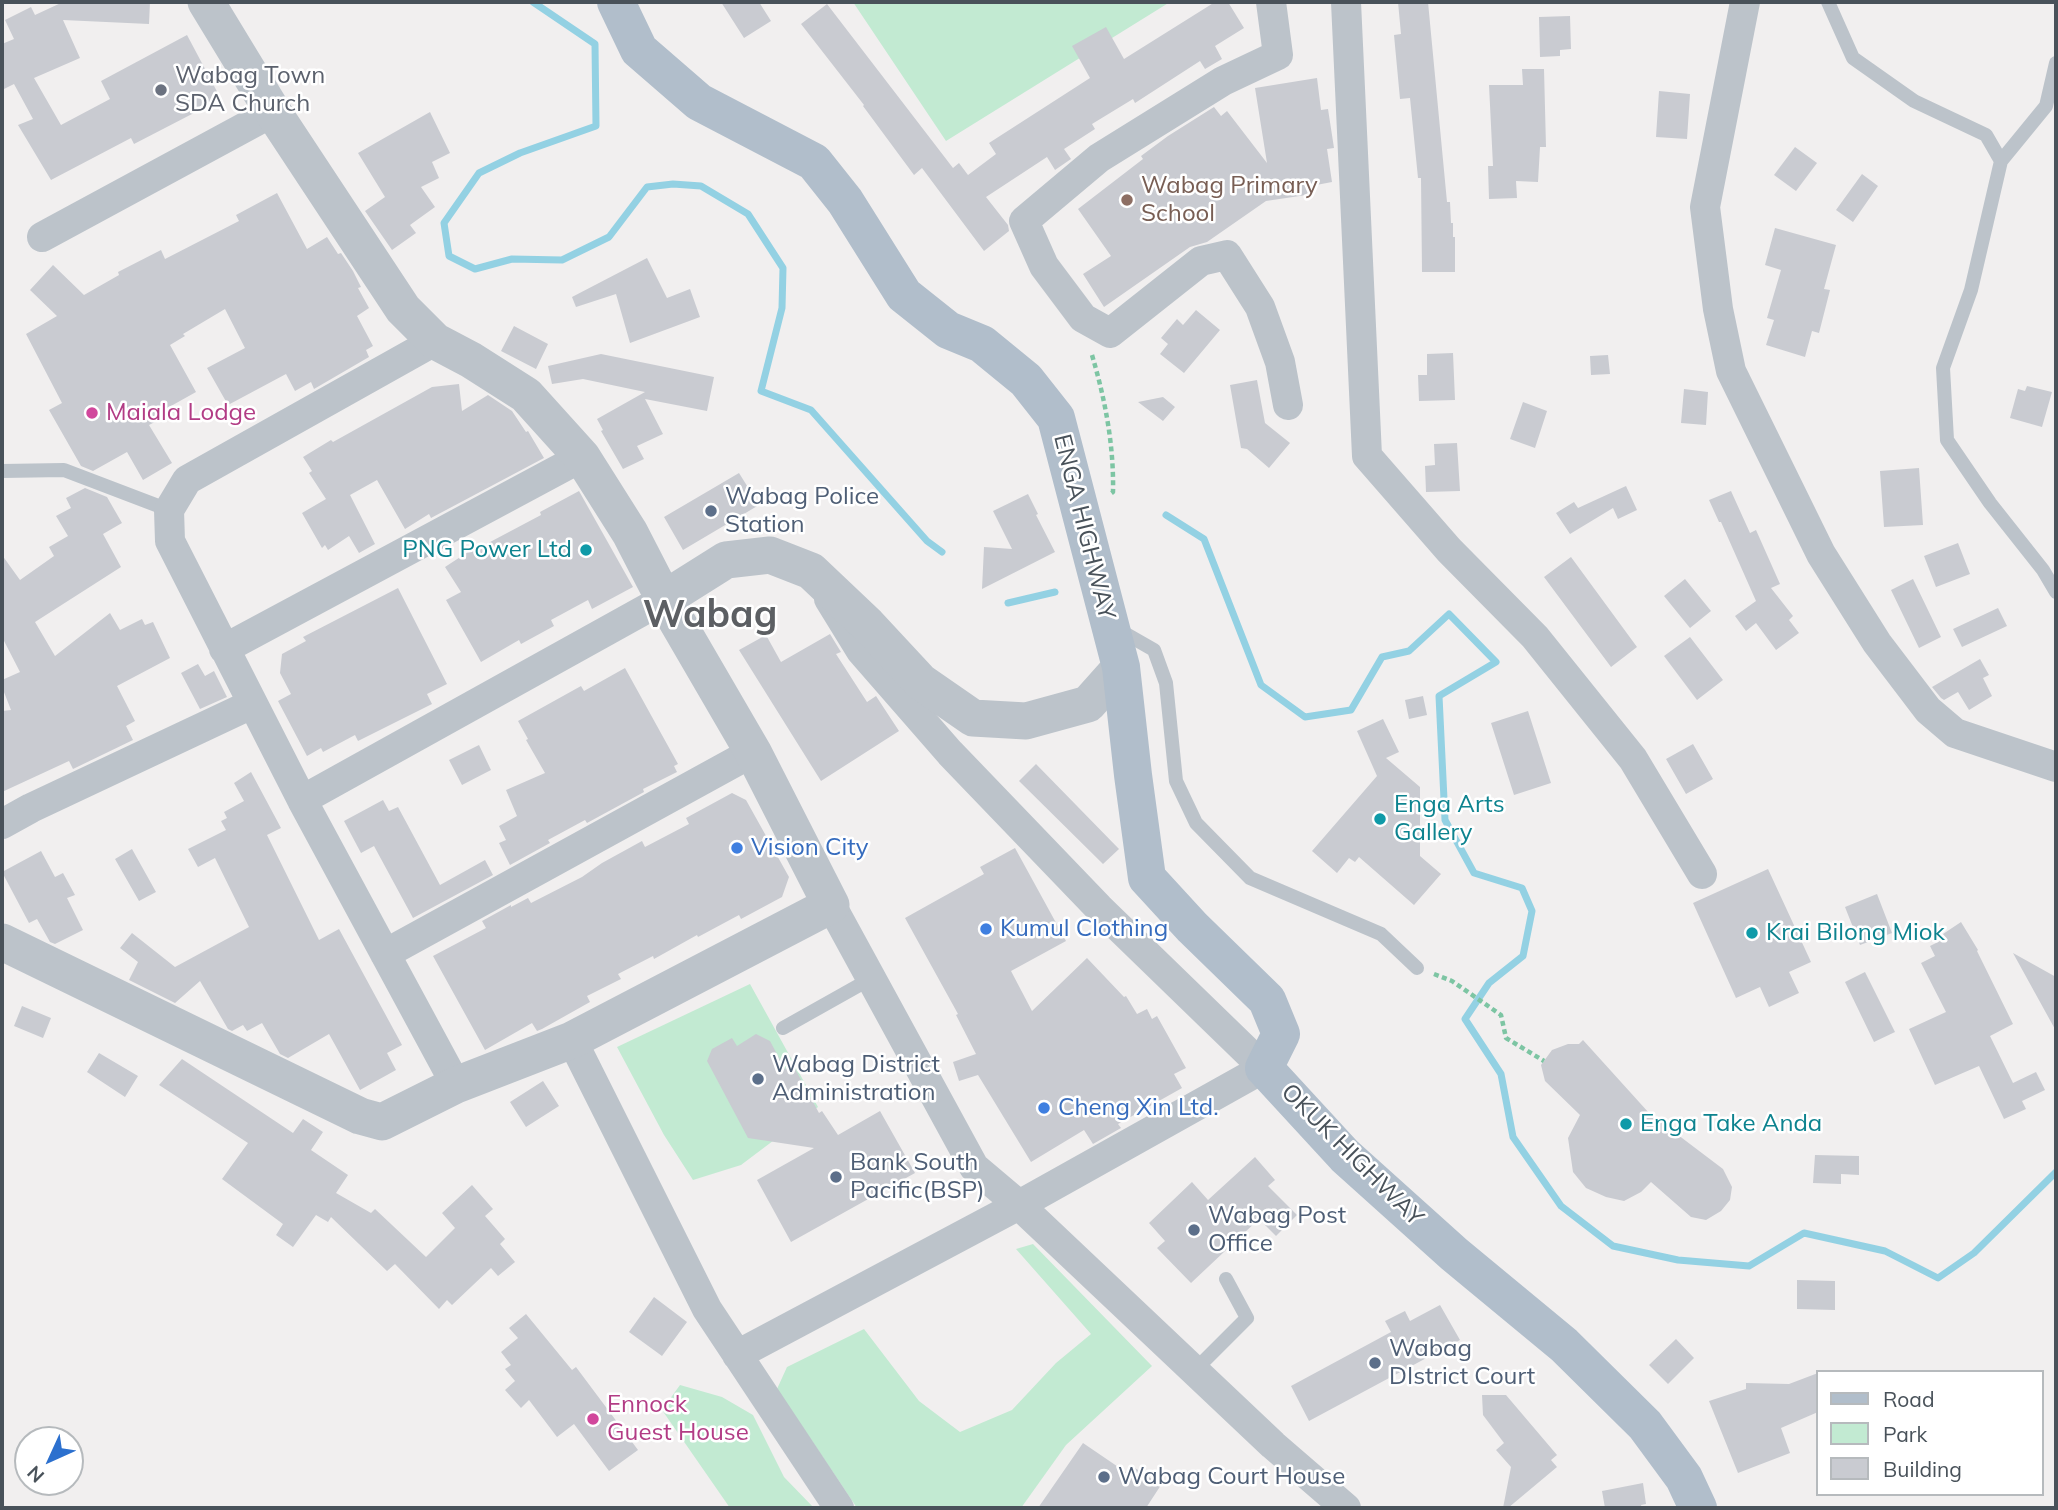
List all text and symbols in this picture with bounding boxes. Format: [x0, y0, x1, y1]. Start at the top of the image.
place label: Wabag Town SDA Church [175, 62, 325, 118]
marker: Wabag Town SDA Church [153, 82, 169, 98]
place label: Wabag Primary School [1141, 172, 1318, 228]
marker: Wabag Primary School [1119, 192, 1135, 208]
place label: Maiala Lodge [106, 399, 256, 427]
marker: Maiala Lodge [84, 405, 100, 421]
street label: ENGA HIGHWAY [1047, 431, 1121, 623]
place label: Wabag Police Station [725, 483, 879, 539]
marker: Wabag Police Station [703, 503, 719, 519]
place label: PNG Power Ltd [402, 536, 572, 564]
marker: PNG Power Ltd [578, 542, 594, 558]
district label: Wabag [643, 593, 777, 639]
place label: Enga Arts Gallery [1394, 791, 1505, 847]
marker: Enga Arts Gallery [1372, 811, 1388, 827]
place label: Vision City [751, 834, 869, 862]
marker: Vision City [729, 840, 745, 856]
place label: Kumul Clothing [1000, 915, 1168, 943]
place label: Krai Bilong Miok [1766, 919, 1945, 947]
marker: Kumul Clothing [978, 921, 994, 937]
marker: Krai Bilong Miok [1744, 925, 1760, 941]
place label: Wabag District Administration [772, 1051, 940, 1107]
marker: Wabag District Administration [750, 1071, 766, 1087]
street label: OKUK HIGHWAY [1275, 1078, 1429, 1232]
place label: Cheng Xin Ltd. [1058, 1094, 1219, 1122]
marker: Cheng Xin Ltd. [1036, 1100, 1052, 1116]
place label: Enga Take Anda [1640, 1110, 1822, 1138]
marker: Enga Take Anda [1618, 1116, 1634, 1132]
place label: Bank South Pacific(BSP) [850, 1149, 985, 1205]
marker: Bank South Pacific(BSP) [828, 1169, 844, 1185]
place label: Wabag Post Office [1208, 1202, 1346, 1258]
marker: Wabag Post Office [1186, 1222, 1202, 1238]
place label: Wabag DIstrict Court [1389, 1335, 1535, 1391]
marker: Wabag DIstrict Court [1367, 1355, 1383, 1371]
legend [1816, 1370, 2044, 1496]
text: Road [1883, 1386, 1934, 1412]
place label: Ennock Guest House [607, 1391, 749, 1447]
marker: Ennock Guest House [585, 1411, 601, 1427]
text: Park [1883, 1421, 1927, 1447]
north arrow [14, 1426, 84, 1496]
text: Building [1883, 1456, 1962, 1482]
text: N [22, 1461, 49, 1488]
place label: Wabag Court House [1118, 1463, 1345, 1491]
marker: Wabag Court House [1096, 1469, 1112, 1485]

